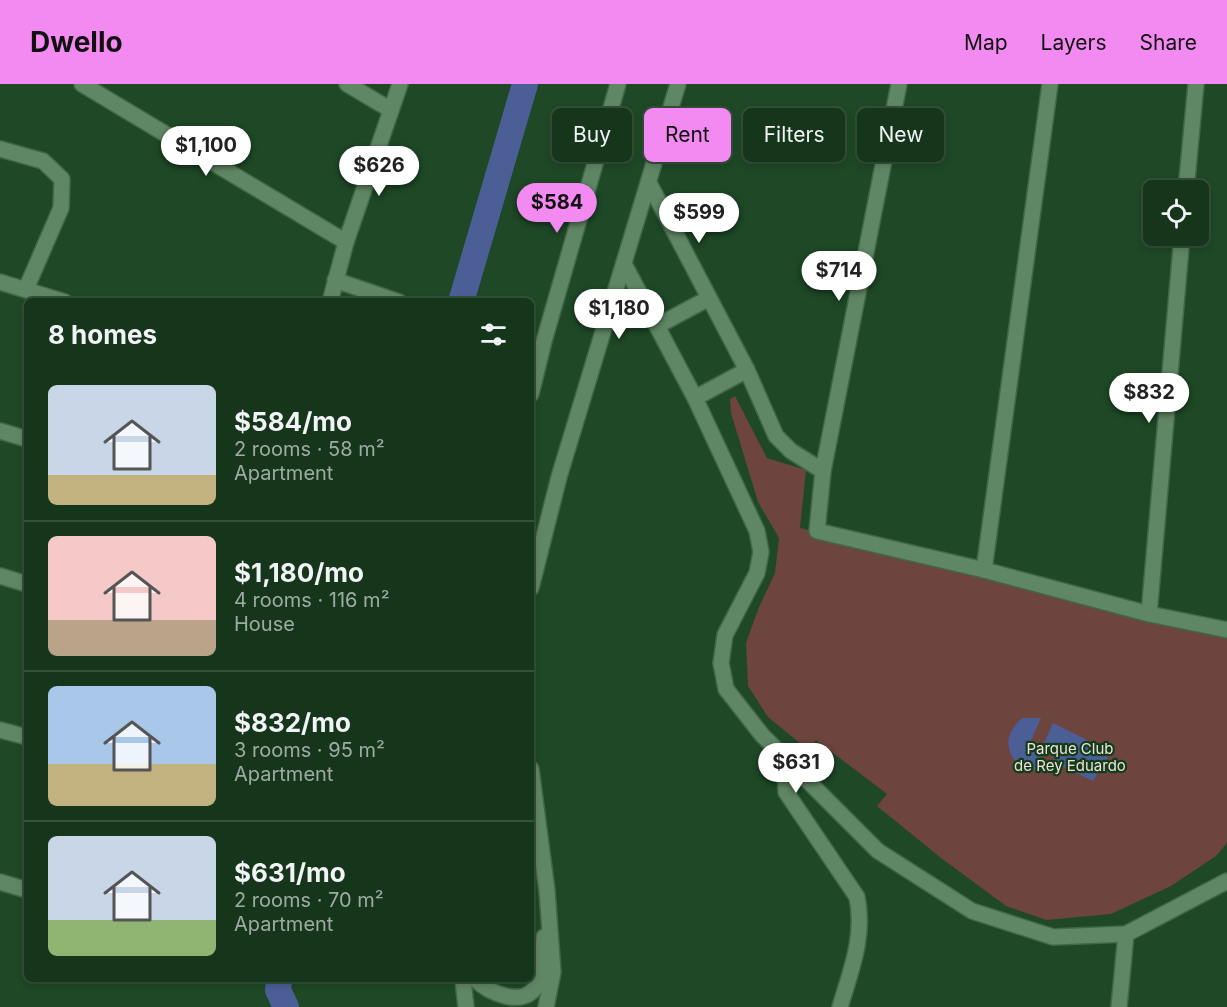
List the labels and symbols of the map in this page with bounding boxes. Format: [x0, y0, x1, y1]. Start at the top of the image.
pin: $1,100 [157, 126, 255, 177]
pin: $626 [343, 146, 415, 197]
pin: $584 [521, 183, 593, 234]
pin: $599 [663, 193, 735, 244]
pin: $714 [803, 251, 875, 302]
pin: $1,180 [570, 289, 668, 340]
pin: $832 [1113, 373, 1185, 424]
park label: Parque Club de Rey Eduardo [1014, 739, 1126, 775]
pin: $631 [760, 743, 832, 794]

